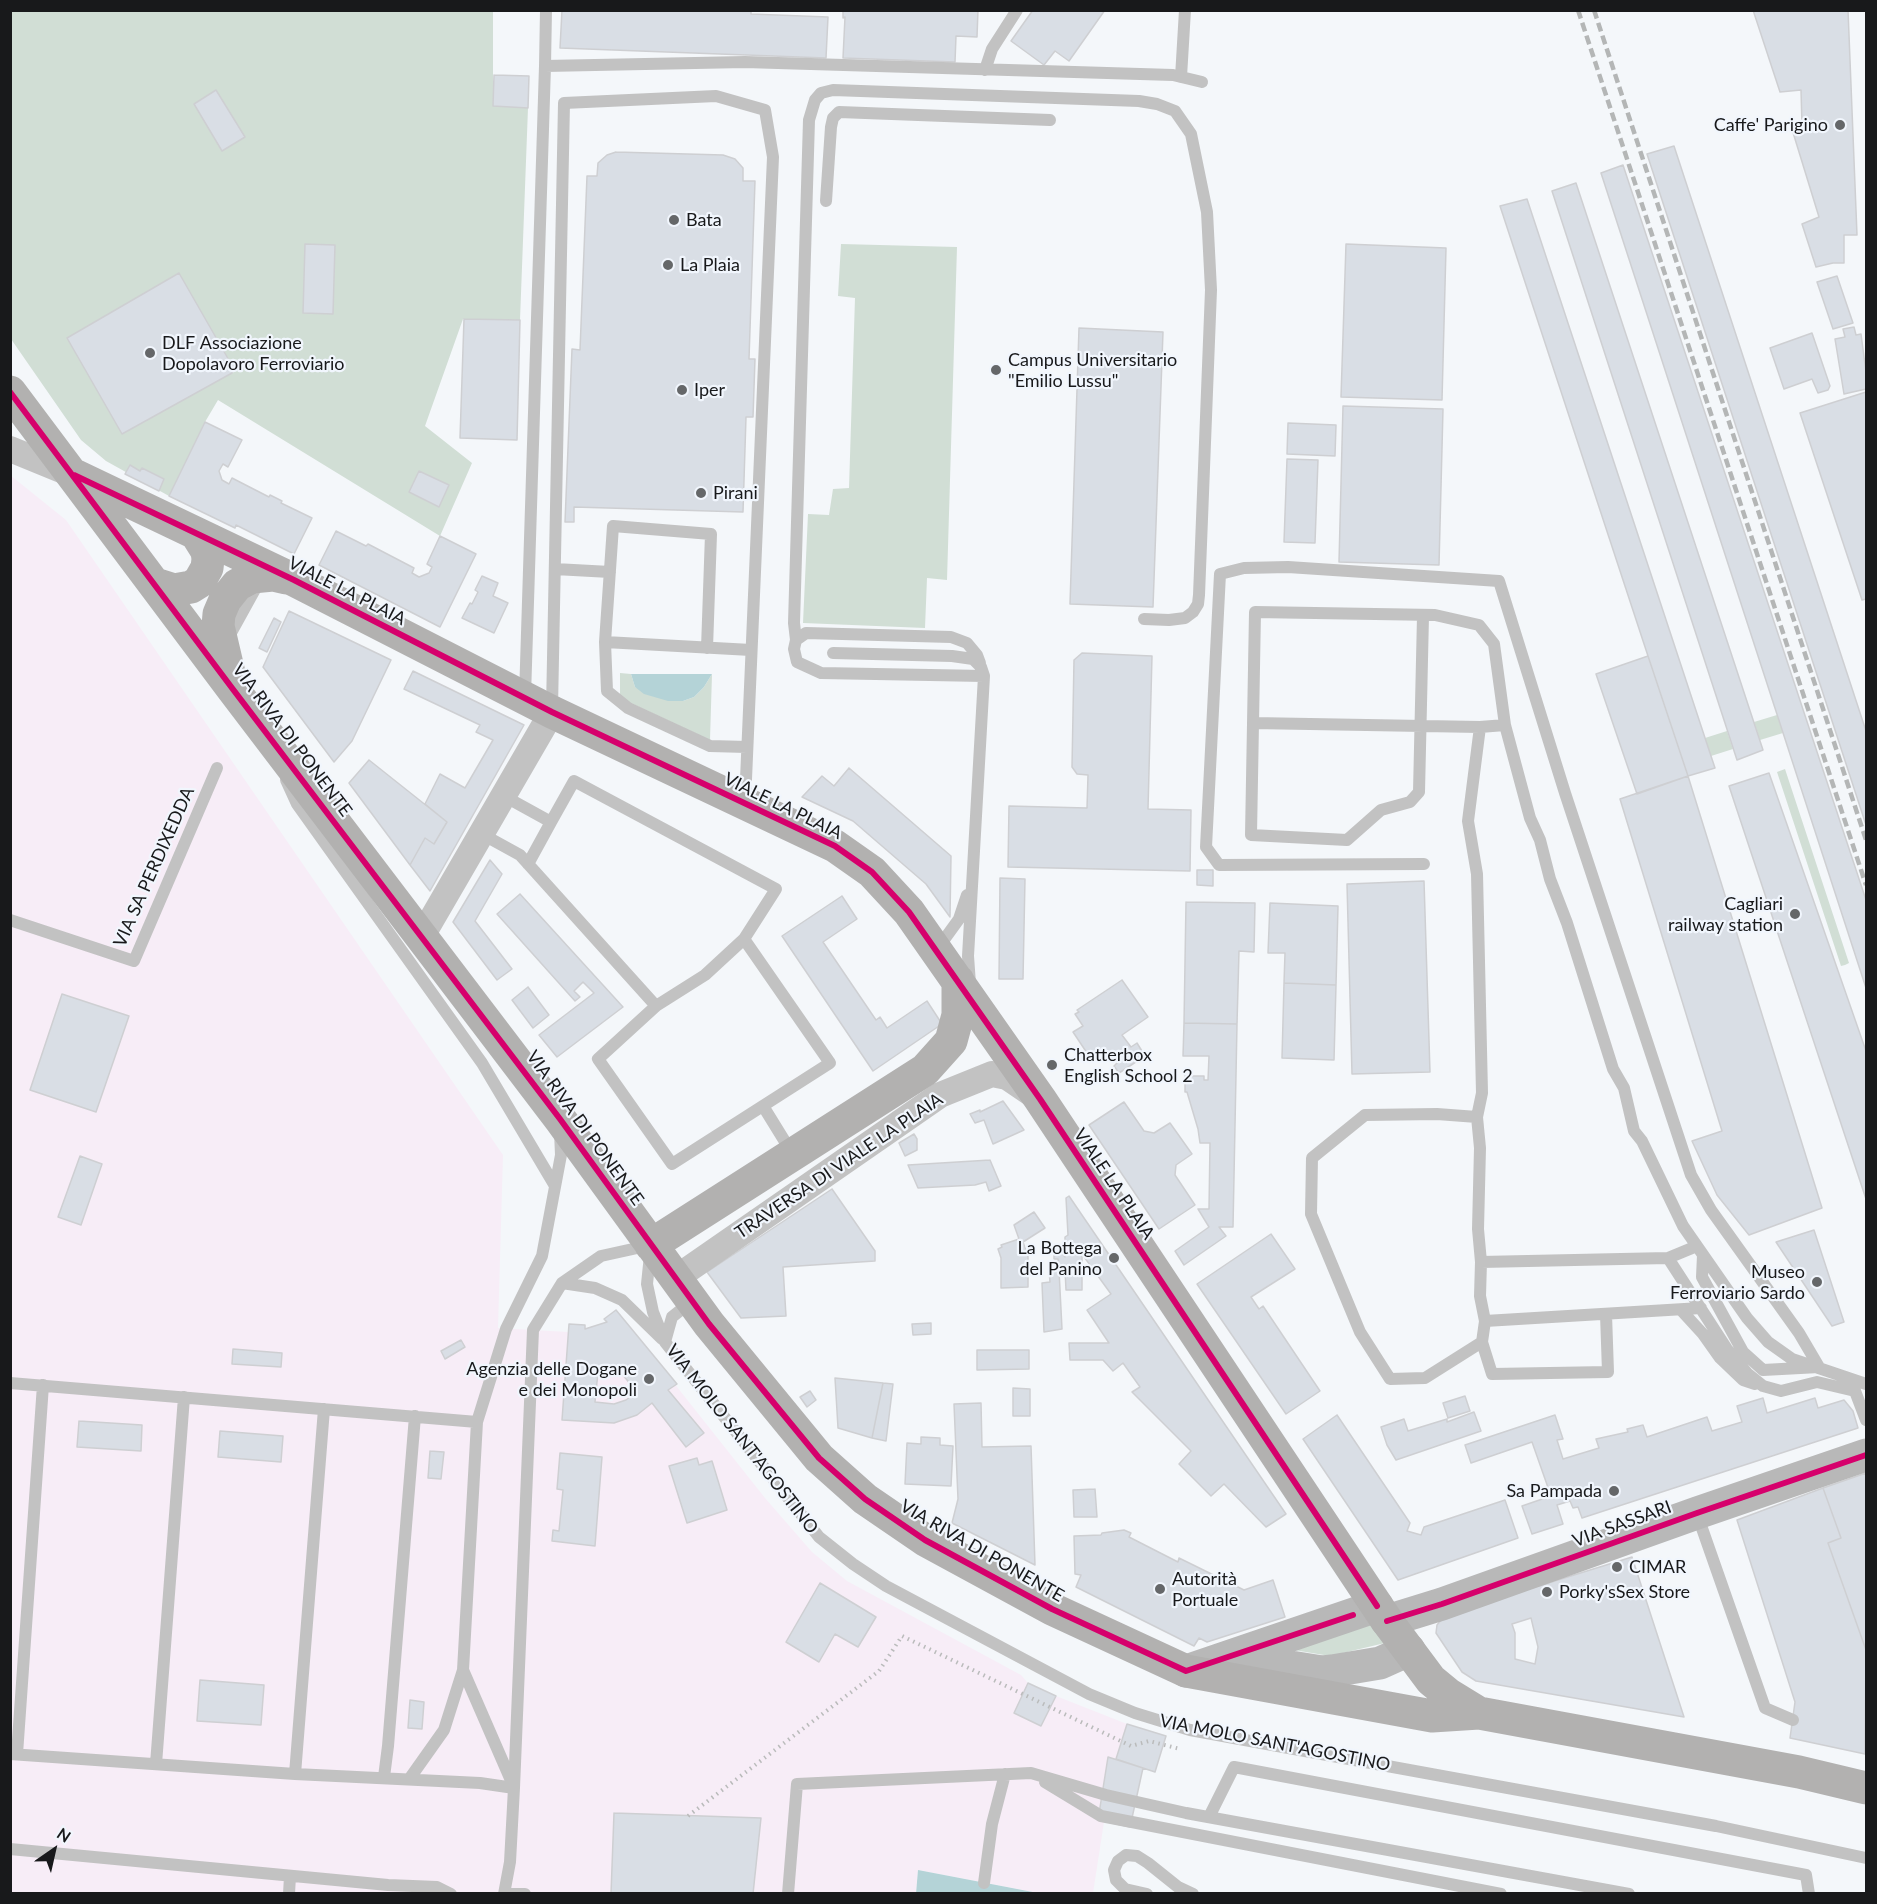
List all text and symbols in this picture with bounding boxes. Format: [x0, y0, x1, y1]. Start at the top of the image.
place label: Caffe' Parigino [1714, 114, 1828, 136]
marker: Caffe' Parigino [1833, 118, 1847, 132]
place label: Bata [686, 209, 722, 231]
marker: Bata [667, 213, 681, 227]
place label: La Plaia [680, 254, 740, 276]
marker: La Plaia [661, 258, 675, 272]
place label: DLF Associazione Dopolavoro Ferroviario [162, 332, 345, 374]
marker: DLF Associazione Dopolavoro Ferroviario [143, 346, 157, 360]
place label: Campus Universitario "Emilio Lussu" [1008, 349, 1177, 392]
marker: Campus Universitario "Emilio Lussu" [989, 363, 1003, 377]
place label: Iper [694, 379, 725, 401]
marker: Iper [675, 383, 689, 397]
place label: Pirani [713, 482, 758, 504]
marker: Pirani [694, 486, 708, 500]
street label: VIALE LA PLAIA [285, 552, 409, 630]
street label: VIA RIVA DI PONENTE [227, 659, 357, 821]
street label: VIALE LA PLAIA [720, 768, 846, 844]
street label: VIA SA PERDIXEDDA [109, 784, 199, 950]
place label: Cagliari railway station [1668, 893, 1783, 936]
marker: Cagliari railway station [1788, 907, 1802, 921]
place label: Chatterbox English School 2 [1064, 1044, 1193, 1086]
street label: VIA RIVA DI PONENTE [522, 1046, 648, 1210]
marker: Chatterbox English School 2 [1045, 1058, 1059, 1072]
street label: TRAVERSA DI VIALE LA PLAIA [731, 1088, 947, 1244]
street label: VIALE LA PLAIA [1069, 1124, 1159, 1244]
place label: La Bottega del Panino [1018, 1237, 1102, 1280]
marker: La Bottega del Panino [1107, 1251, 1121, 1265]
place label: Museo Ferroviario Sardo [1670, 1261, 1805, 1304]
marker: Museo Ferroviario Sardo [1810, 1275, 1824, 1289]
street label: VIA MOLO SANT'AGOSTINO [661, 1340, 823, 1538]
place label: Agenzia delle Dogane e dei Monopoli [466, 1358, 637, 1400]
marker: Agenzia delle Dogane e dei Monopoli [642, 1372, 656, 1386]
place label: Sa Pampada [1506, 1480, 1602, 1502]
marker: Sa Pampada [1607, 1484, 1621, 1498]
street label: VIA RIVA DI PONENTE [896, 1495, 1068, 1607]
street label: VIA SASSARI [1570, 1496, 1674, 1552]
place label: CIMAR [1629, 1556, 1686, 1578]
marker: CIMAR [1610, 1560, 1624, 1574]
place label: Autorità Portuale [1172, 1568, 1238, 1610]
place label: Porky'sSex Store [1559, 1581, 1690, 1603]
marker: Autorità Portuale [1153, 1582, 1167, 1596]
marker: Porky'sSex Store [1540, 1585, 1554, 1599]
street label: VIA MOLO SANT'AGOSTINO [1158, 1710, 1392, 1776]
north arrow [24, 1820, 84, 1880]
text: N [54, 1823, 75, 1846]

